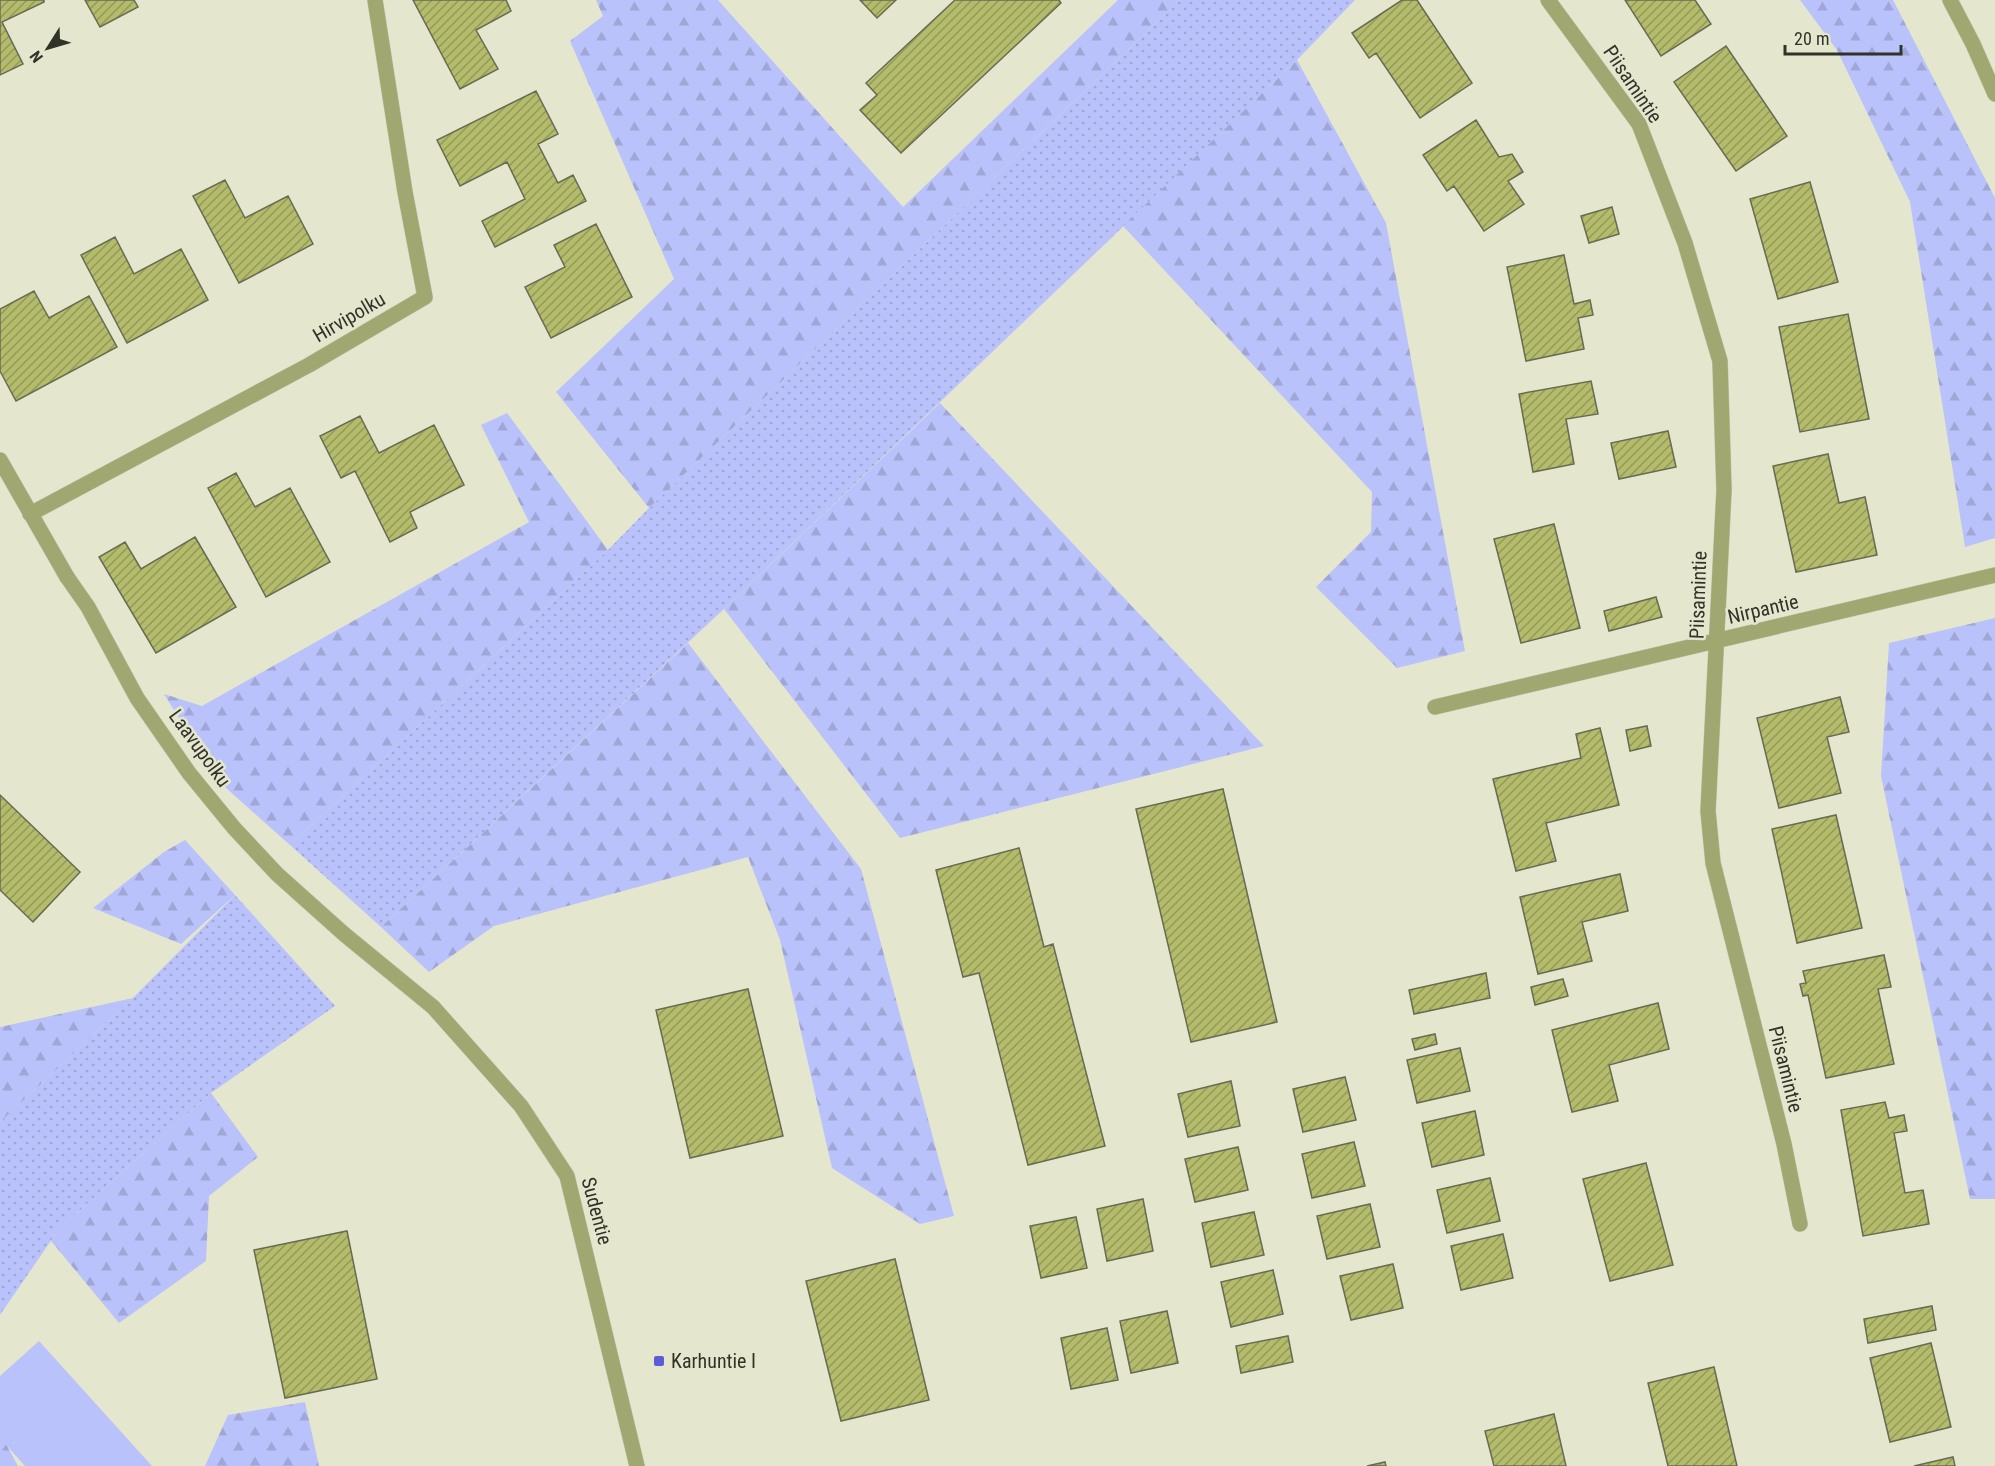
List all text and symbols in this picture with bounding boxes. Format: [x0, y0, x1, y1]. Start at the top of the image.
north arrow [18, 18, 78, 78]
scale bar [1785, 18, 1900, 56]
text: 20 m [1794, 28, 1829, 49]
street label: Piisamintie [1598, 41, 1668, 127]
text: N [26, 47, 47, 66]
street label: Hirvipolku [309, 287, 389, 347]
street label: Piisamintie [1684, 551, 1712, 639]
street label: Nirpantie [1725, 589, 1801, 629]
street label: Laavupolku [164, 705, 236, 791]
street label: Piisamintie [1764, 1023, 1808, 1115]
street label: Sudentie [576, 1175, 618, 1247]
place label: Karhuntie I [671, 1349, 756, 1373]
marker: Karhuntie I [652, 1354, 666, 1368]

